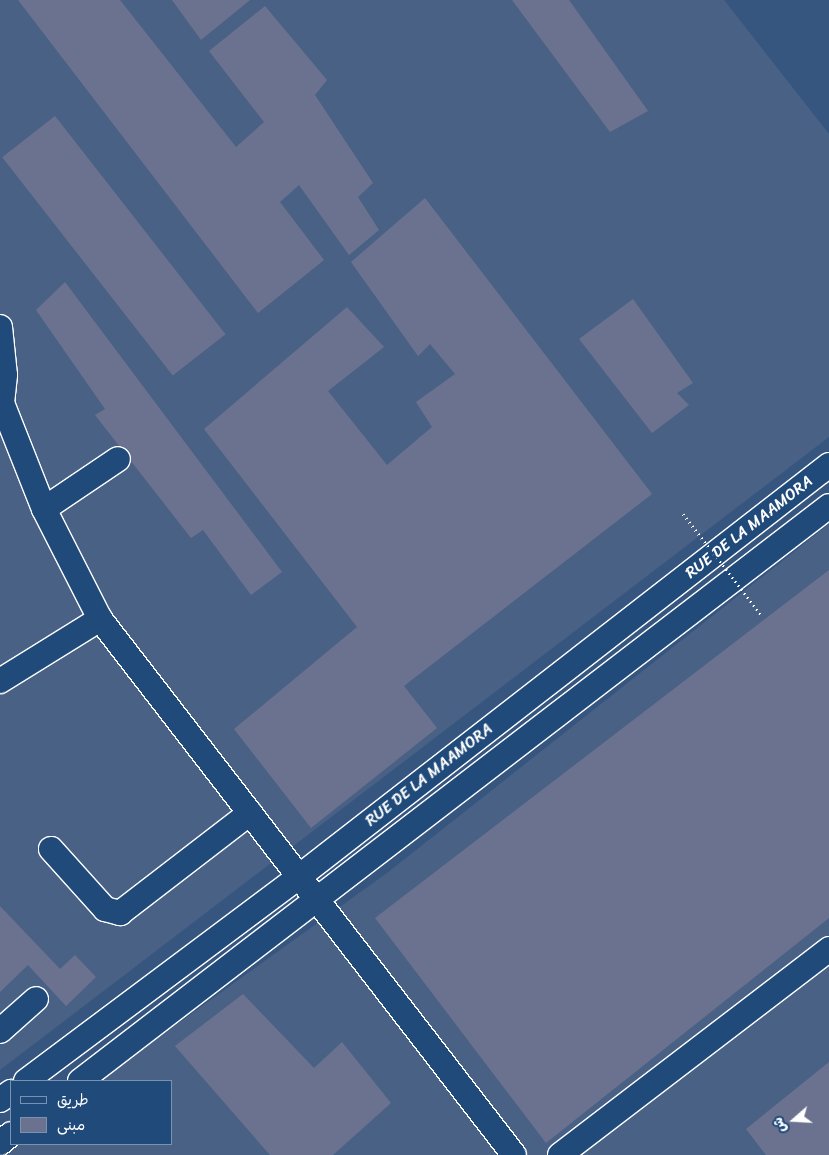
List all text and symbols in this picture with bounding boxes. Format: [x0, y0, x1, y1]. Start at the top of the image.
street label: RUE DE LA MAAMORA [682, 471, 816, 583]
street label: RUE DE LA MAAMORA [362, 719, 496, 831]
legend [10, 1080, 172, 1145]
text: طريق [57, 1087, 89, 1113]
north arrow [769, 1095, 819, 1145]
text: مبنى [57, 1112, 85, 1138]
text: ش [765, 1114, 794, 1136]

